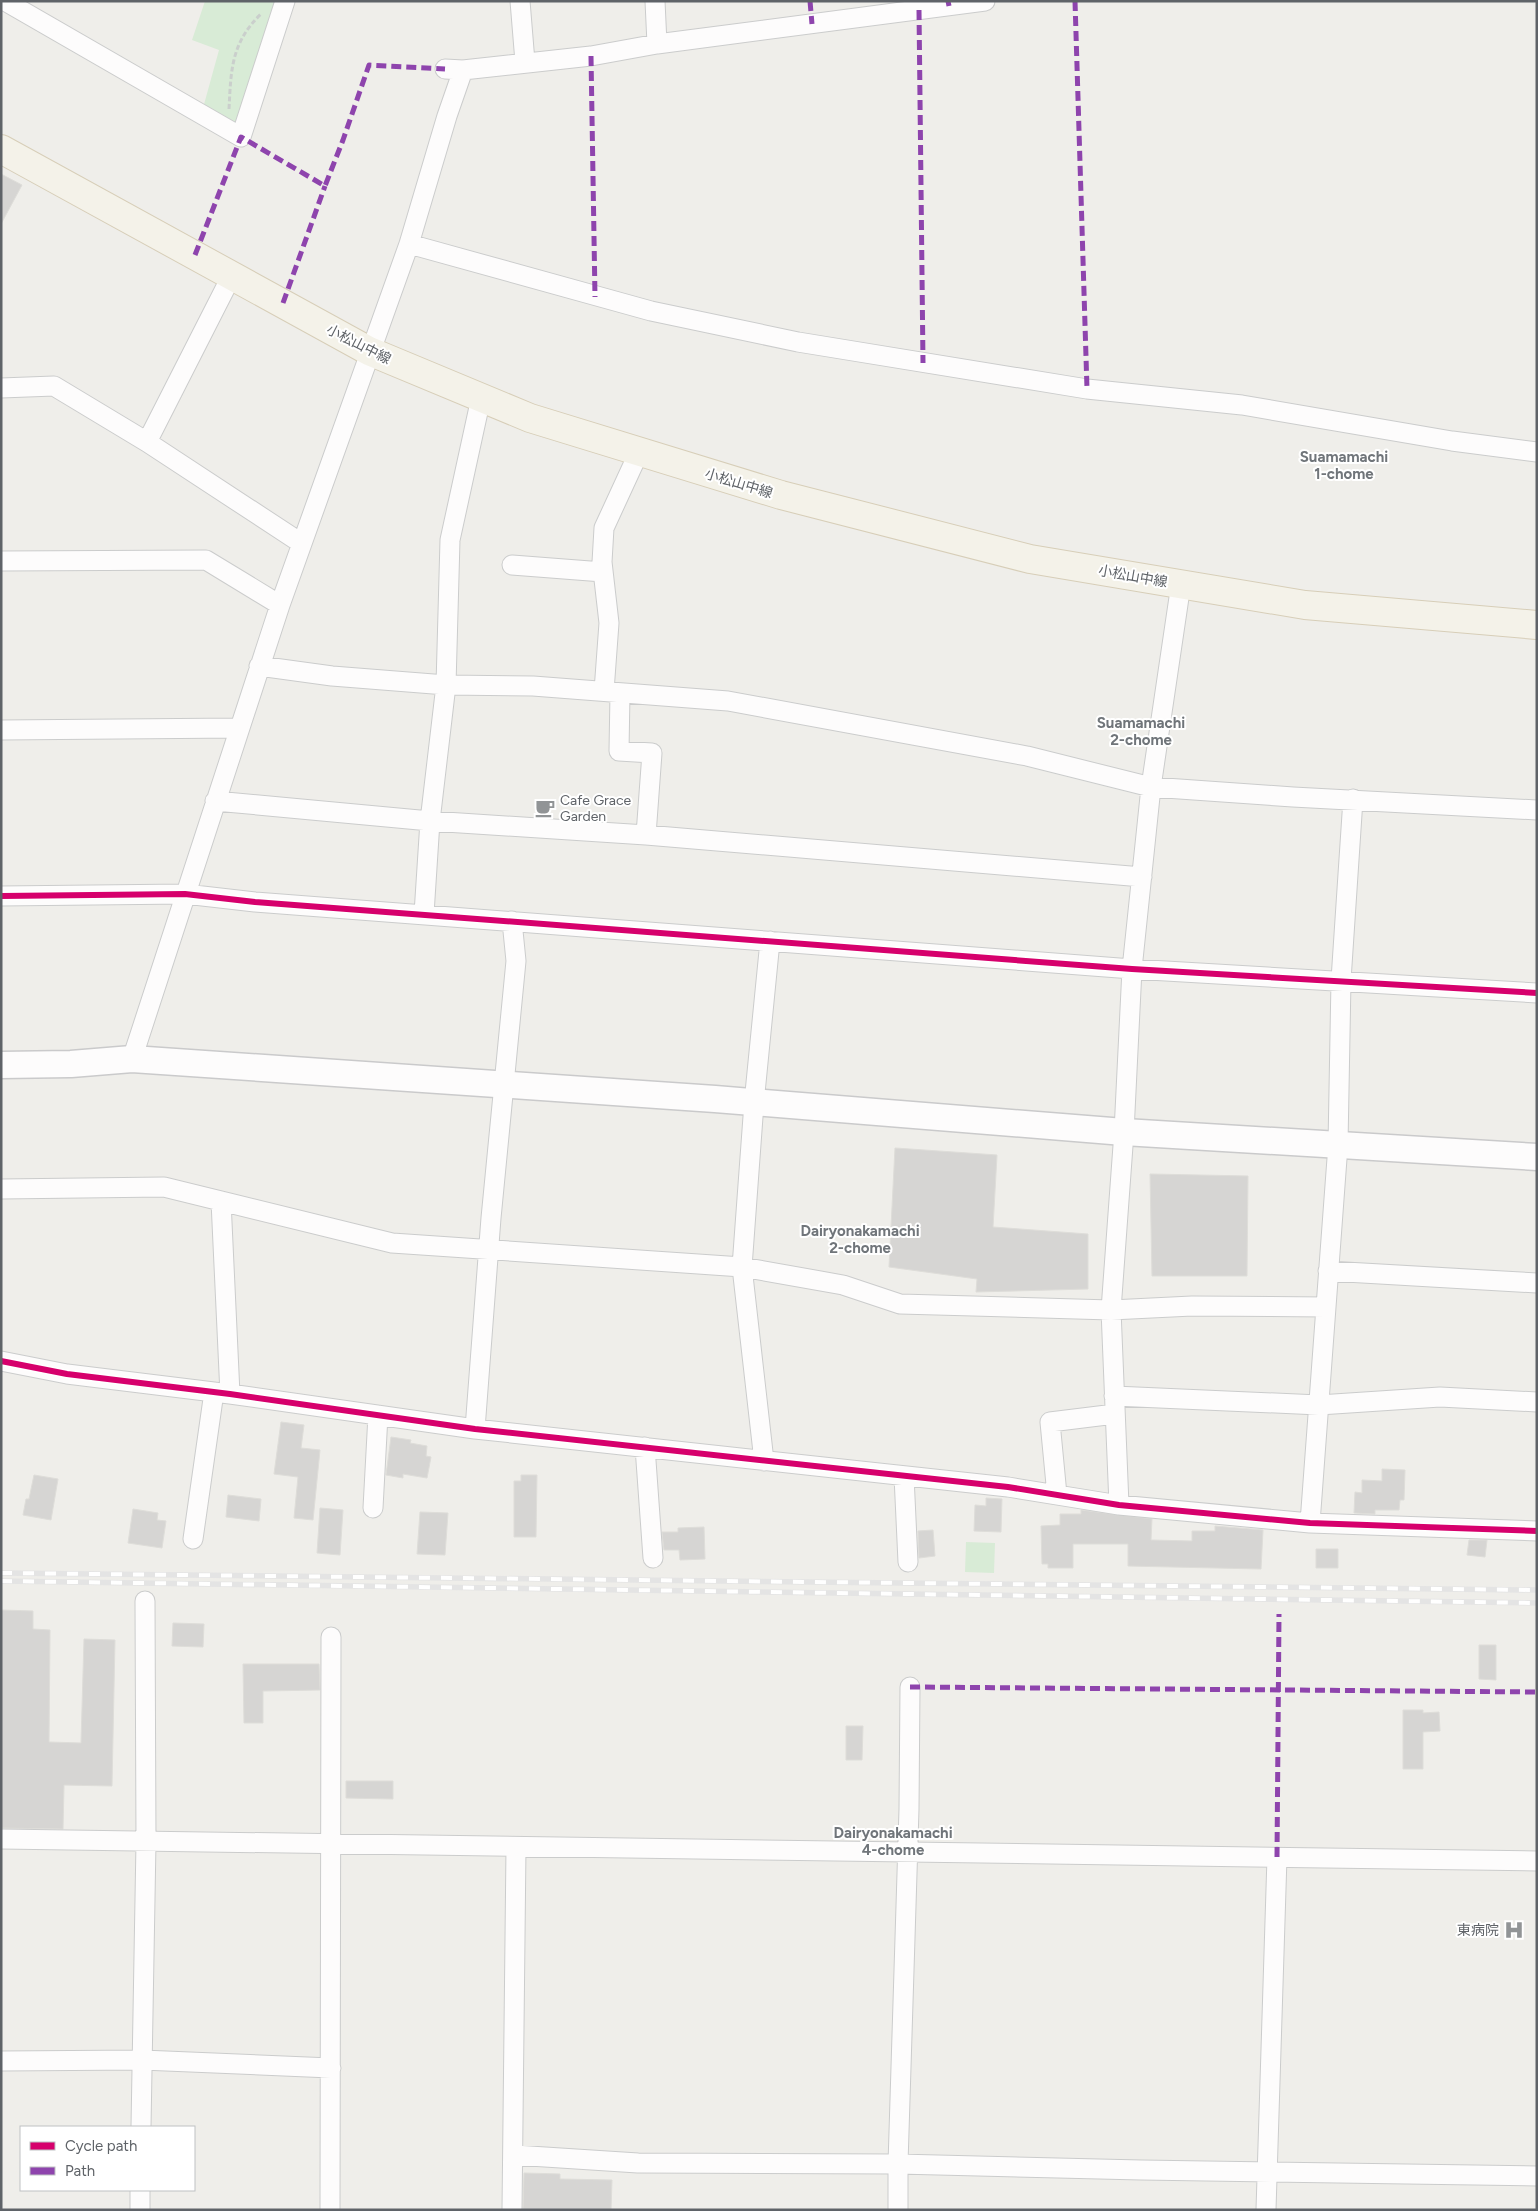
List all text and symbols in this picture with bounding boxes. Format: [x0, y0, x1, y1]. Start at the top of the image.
street label: 小松山中線 [324, 321, 394, 368]
district label: Suamamachi 1-chome [1300, 448, 1388, 483]
street label: 小松山中線 [703, 465, 775, 502]
street label: 小松山中線 [1097, 562, 1169, 591]
district label: Suamamachi 2-chome [1097, 714, 1185, 749]
place label: Cafe Grace Garden [560, 792, 632, 825]
cafe icon: Cafe Grace Garden [534, 797, 556, 819]
district label: Dairyonakamachi 2-chome [800, 1222, 920, 1257]
district label: Dairyonakamachi 4-chome [833, 1824, 953, 1859]
hospital icon: 東病院 [1503, 1919, 1525, 1941]
place label: 東病院 [1457, 1922, 1499, 1939]
legend [20, 2126, 195, 2191]
text: Cycle path [65, 2137, 137, 2155]
text: Path [65, 2162, 95, 2180]

